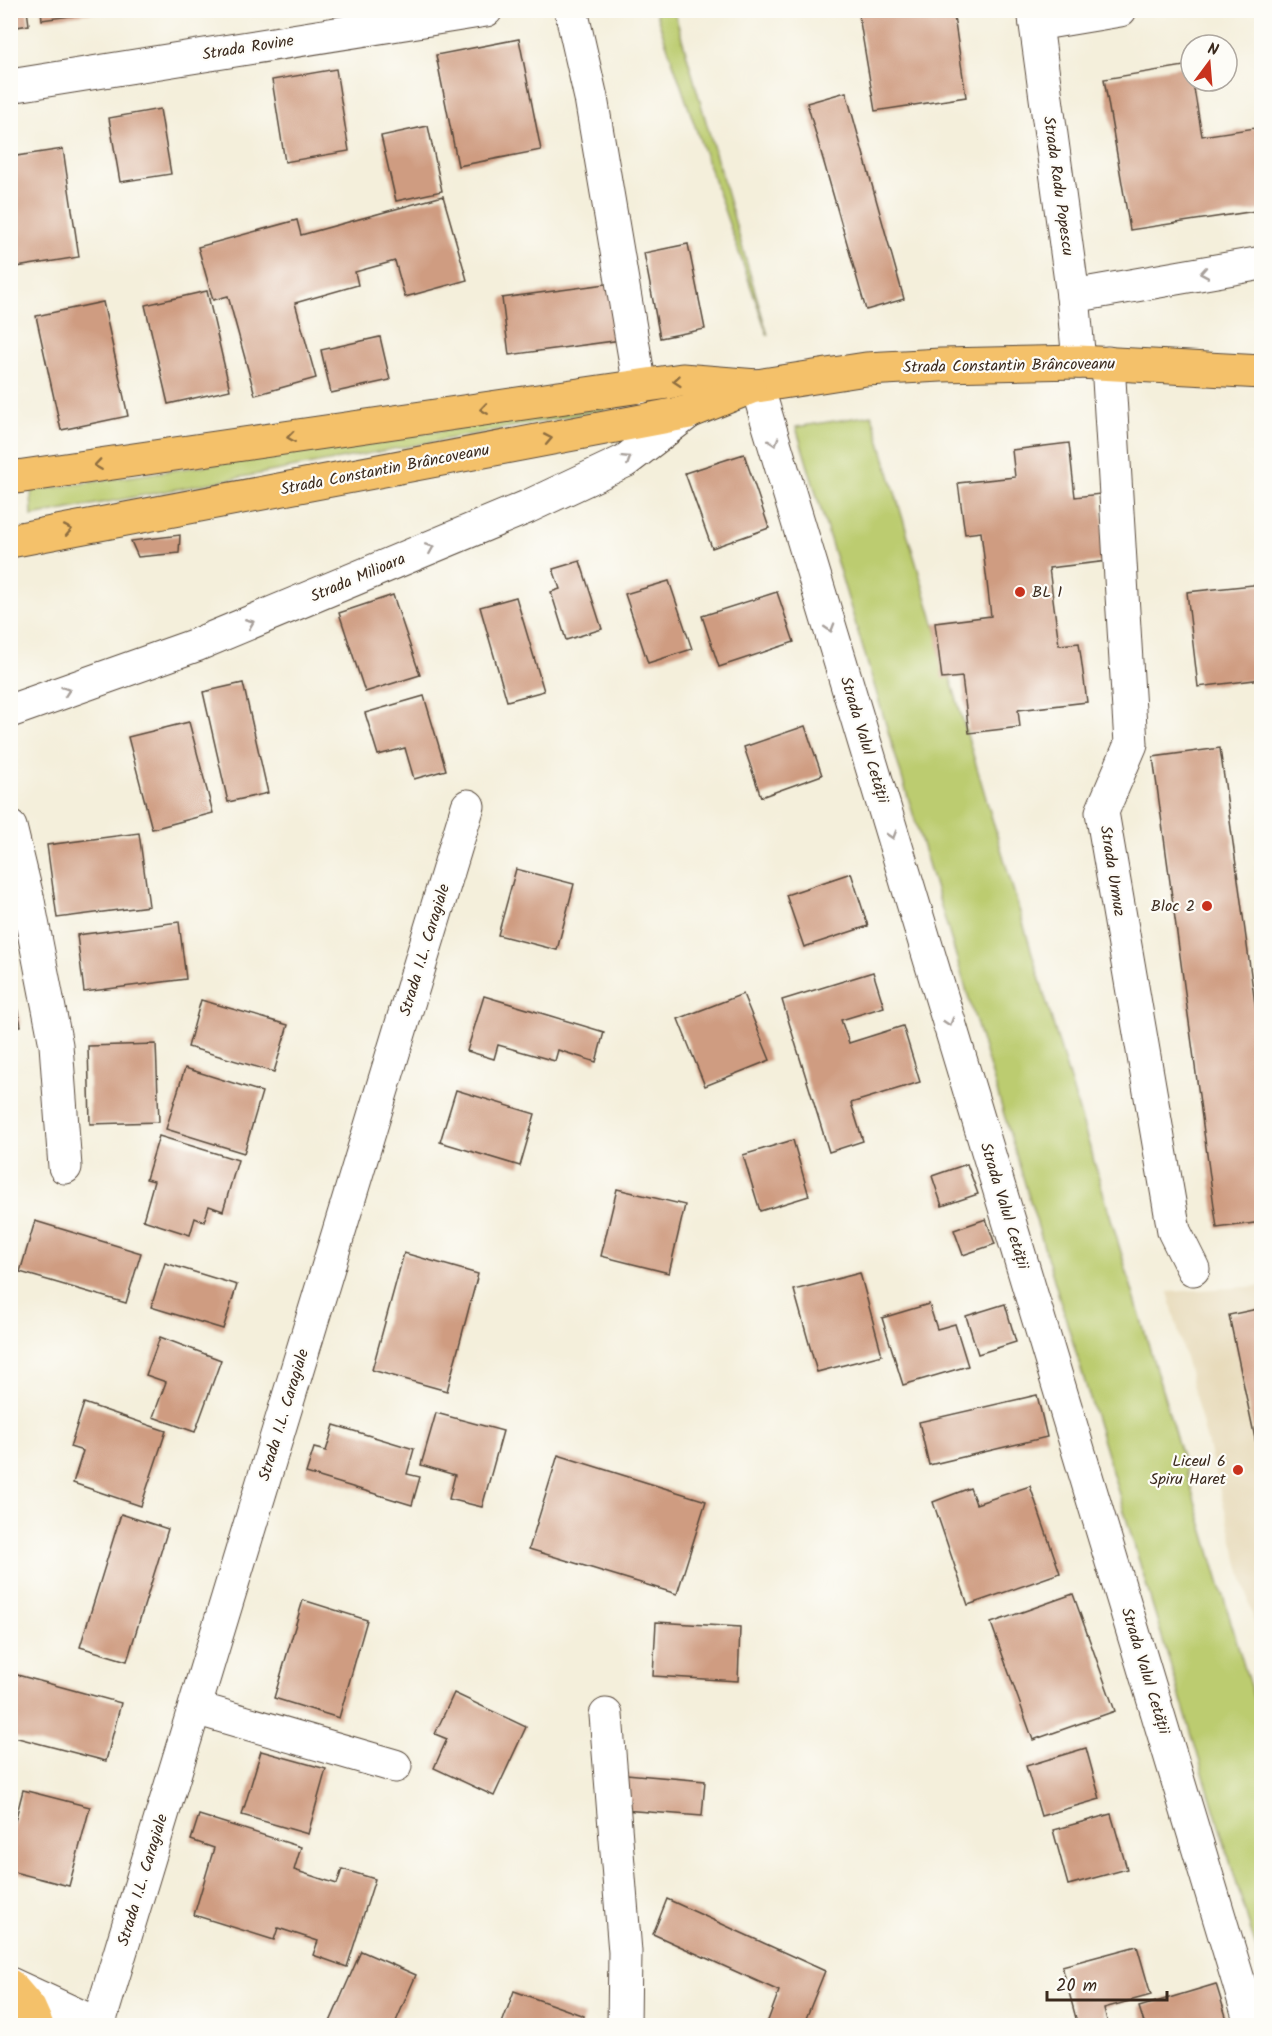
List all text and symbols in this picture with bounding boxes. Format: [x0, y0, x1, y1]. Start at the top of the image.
street label: Strada Rovine [200, 28, 296, 68]
north arrow [1179, 33, 1239, 93]
text: N [1204, 37, 1221, 63]
street label: Strada Radu Popescu [1036, 115, 1080, 258]
one-way arrow [1199, 267, 1209, 279]
street label: Strada Constantin Brâncoveanu [903, 352, 1116, 380]
one-way arrow [673, 374, 682, 387]
one-way arrow [480, 403, 489, 415]
one-way arrow [287, 431, 296, 443]
one-way arrow [543, 433, 553, 446]
one-way arrow [767, 436, 779, 446]
street label: Strada Constantin Brâncoveanu [278, 437, 492, 503]
one-way arrow [621, 454, 631, 466]
one-way arrow [94, 458, 103, 470]
one-way arrow [63, 524, 73, 537]
one-way arrow [424, 543, 435, 555]
street label: Strada Milioara [307, 547, 409, 609]
place label: BL 1 [1032, 580, 1062, 605]
marker: BL 1 [1013, 585, 1027, 599]
one-way arrow [244, 618, 255, 630]
one-way arrow [823, 622, 835, 633]
street label: Strada Valul Cetății [833, 674, 895, 808]
one-way arrow [60, 686, 71, 699]
street label: Strada Urmuz [1092, 824, 1132, 918]
one-way arrow [885, 829, 897, 840]
street label: Strada I.L. Caragiale [393, 881, 457, 1019]
place label: Bloc 2 [1151, 894, 1195, 919]
marker: Bloc 2 [1200, 899, 1214, 913]
one-way arrow [942, 1016, 954, 1027]
street label: Strada Valul Cetății [973, 1140, 1035, 1274]
street label: Strada I.L. Caragiale [252, 1346, 316, 1484]
place label: Liceul 6 Spiru Haret [1150, 1449, 1227, 1492]
marker: Liceul 6 Spiru Haret [1231, 1463, 1245, 1477]
street label: Strada Valul Cetății [1114, 1605, 1176, 1739]
street label: Strada I.L. Caragiale [111, 1811, 175, 1949]
scale bar [1047, 1964, 1167, 2002]
text: 20 m [1056, 1972, 1097, 2001]

